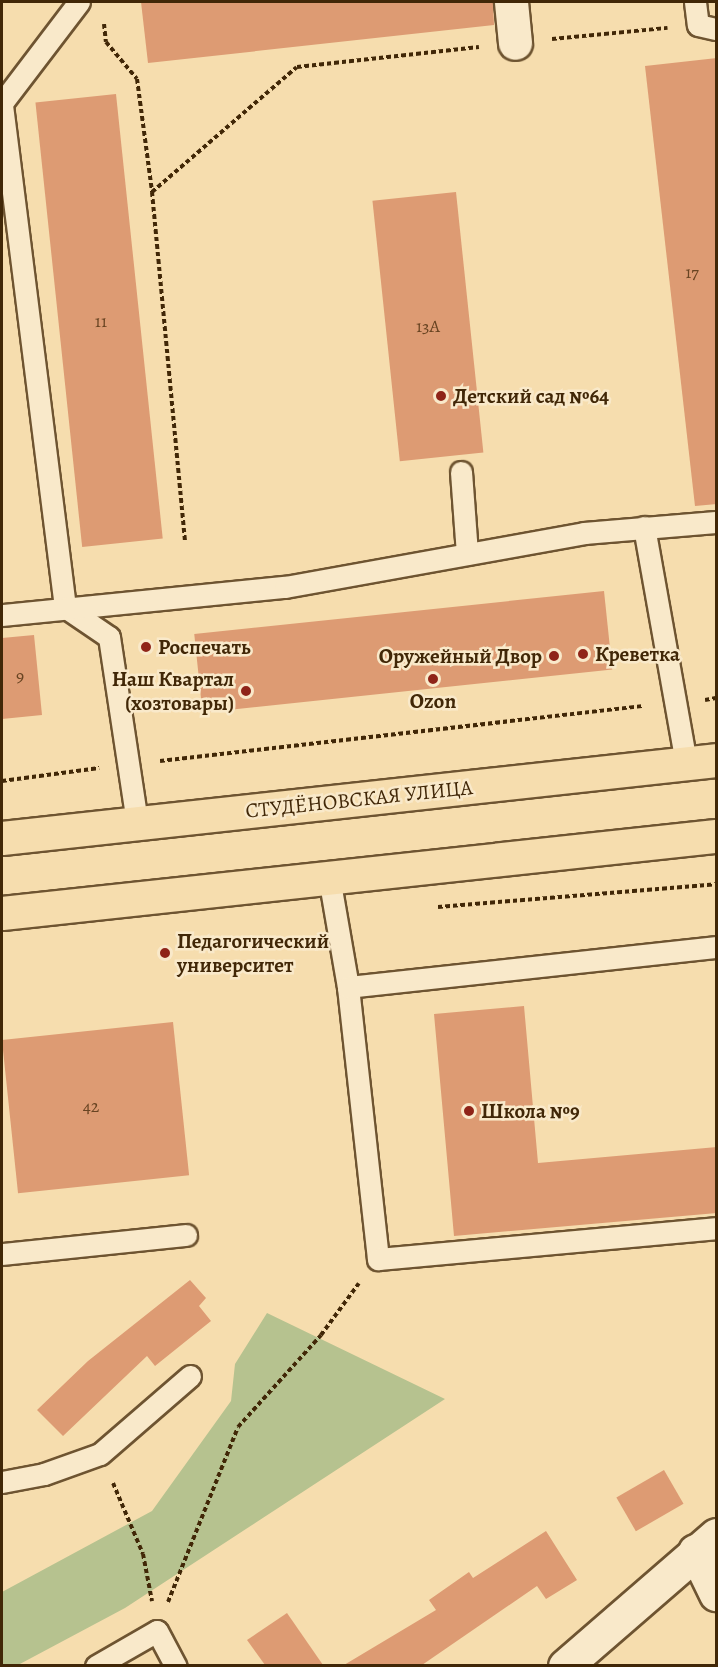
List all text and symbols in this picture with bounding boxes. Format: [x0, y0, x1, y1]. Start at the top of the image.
house number: 17 [685, 261, 699, 283]
house number: 11 [95, 310, 107, 332]
house number: 13А [416, 315, 440, 337]
place label: Детский сад №64 [453, 383, 609, 409]
marker: Детский сад №64 [434, 389, 448, 403]
place label: Роспечать [158, 634, 251, 660]
marker: Роспечать [139, 640, 153, 654]
place label: Креветка [595, 641, 680, 667]
place label: Оружейный Двор [379, 643, 542, 669]
marker: Креветка [576, 647, 590, 661]
marker: Оружейный Двор [547, 649, 561, 663]
house number: 9 [16, 665, 24, 687]
place label: Наш Квартал (хозтовары) [112, 666, 234, 716]
marker: Ozon [426, 672, 440, 686]
marker: Наш Квартал (хозтовары) [239, 684, 253, 698]
place label: Ozon [410, 688, 456, 714]
street label: СТУДЁНОВСКАЯ УЛИЦА [244, 775, 474, 823]
place label: Педагогический университет [177, 928, 329, 978]
marker: Педагогический университет [158, 946, 172, 960]
house number: 42 [83, 1095, 99, 1117]
place label: Школа №9 [481, 1098, 580, 1124]
marker: Школа №9 [462, 1104, 476, 1118]

